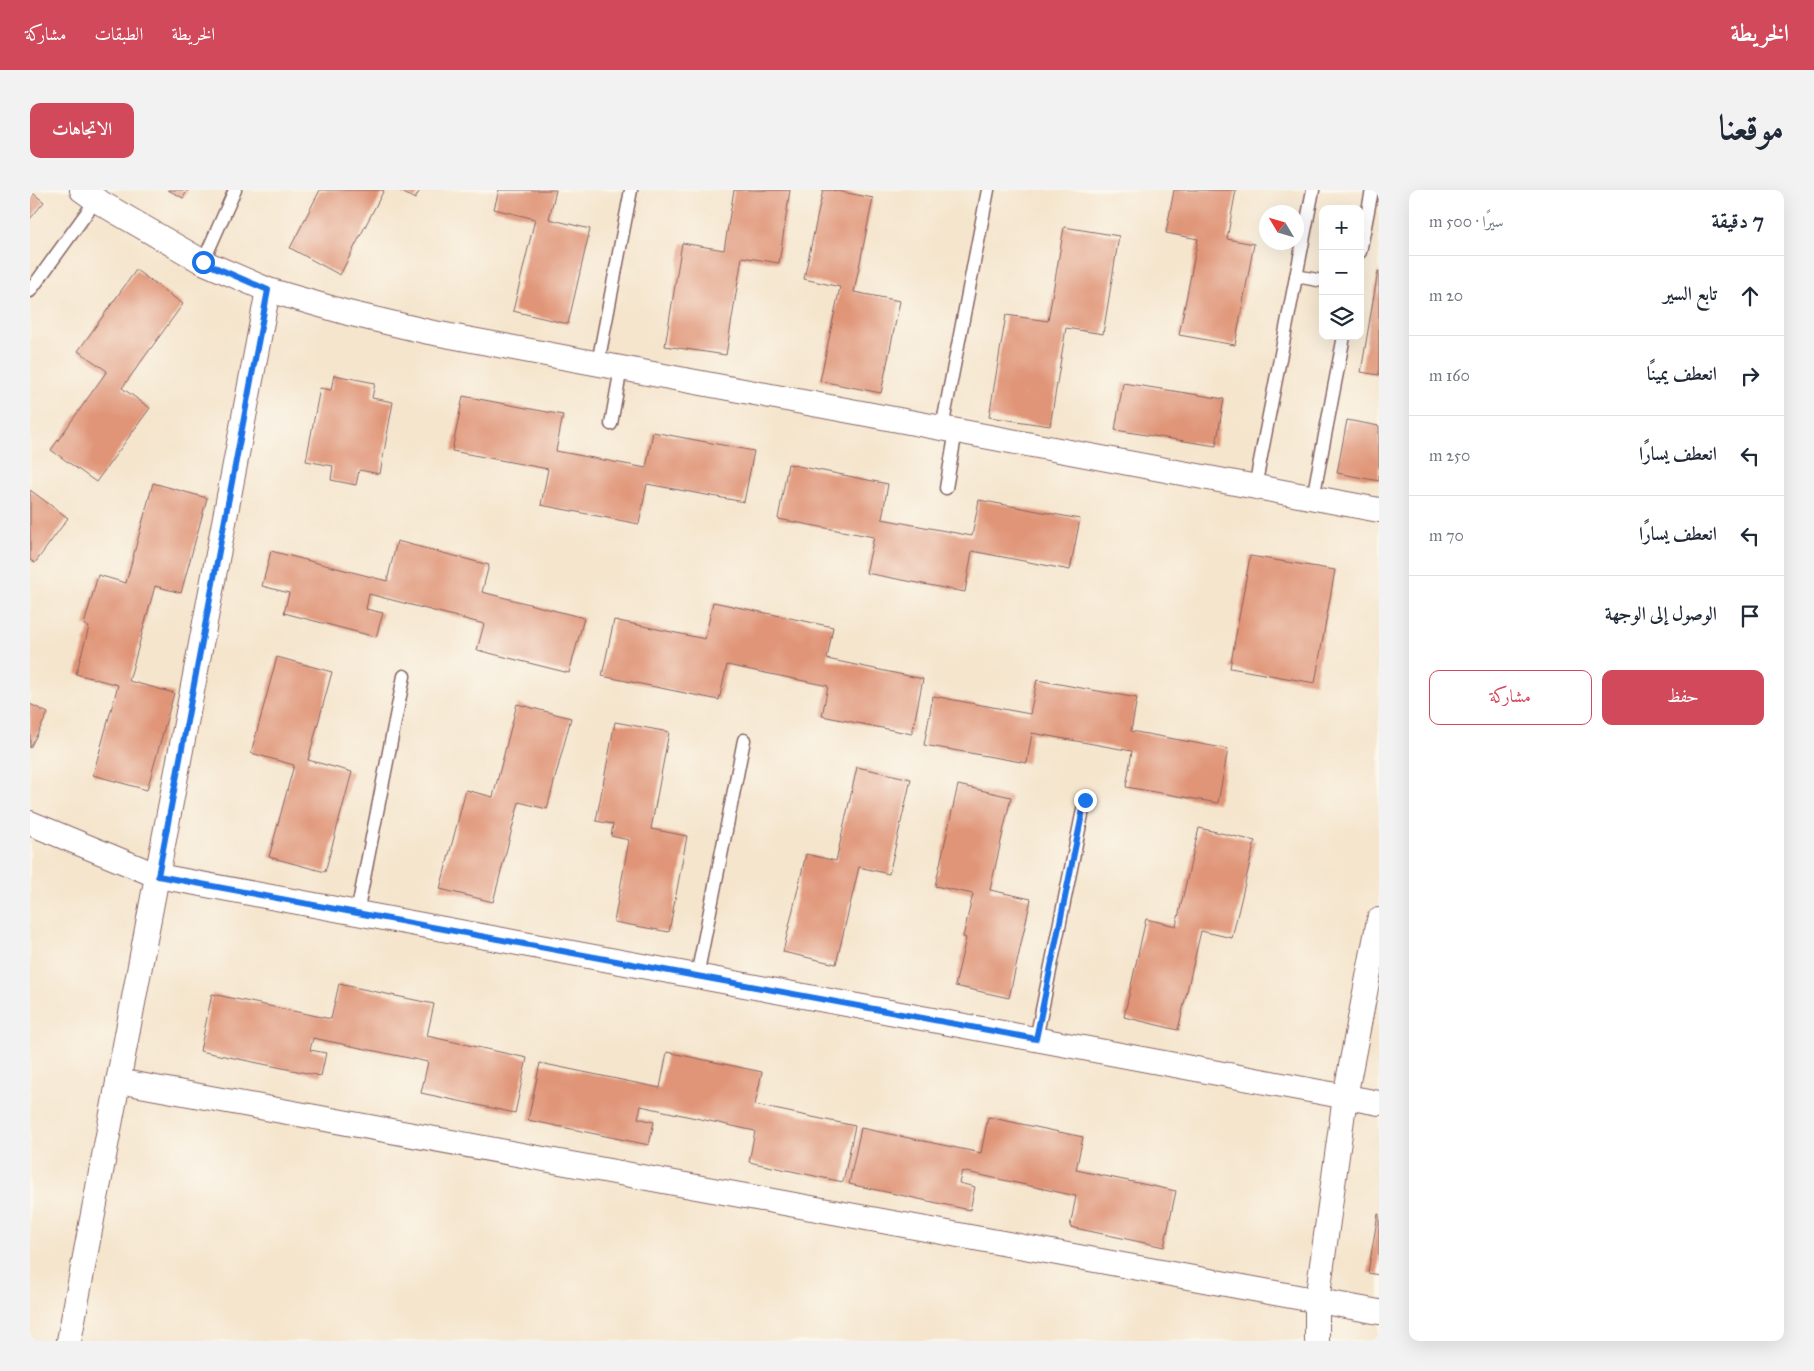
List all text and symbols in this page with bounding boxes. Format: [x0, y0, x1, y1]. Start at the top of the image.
text: الخريطة [1731, 18, 1789, 48]
text: مشاركة [25, 23, 66, 45]
text: الطبقات [94, 23, 143, 45]
text: الخريطة [171, 23, 215, 45]
button: الاتجاهات [30, 103, 134, 158]
text: موقعنا [1719, 106, 1784, 149]
north arrow [1259, 205, 1304, 250]
map controls [1319, 205, 1364, 340]
button: + [1319, 205, 1364, 250]
text: 7 دقيقة [1712, 208, 1764, 234]
text: سيرًا · 500 m [1429, 212, 1504, 231]
button: − [1319, 250, 1364, 295]
route start [192, 251, 215, 274]
text: تابع السير [1663, 282, 1717, 305]
icon: ahead [1736, 282, 1764, 310]
text: 20 m [1429, 286, 1463, 305]
button: layers [1319, 295, 1364, 340]
text: انعطف يمينًا [1647, 362, 1717, 385]
icon: right [1736, 362, 1764, 390]
text: 160 m [1429, 366, 1470, 385]
text: انعطف يسارًا [1639, 442, 1717, 465]
icon: left [1736, 442, 1764, 470]
text: 250 m [1429, 446, 1470, 465]
text: انعطف يسارًا [1639, 522, 1717, 545]
icon: left [1736, 522, 1764, 550]
text: 70 m [1429, 526, 1464, 545]
text: الوصول إلى الوجهة [1605, 602, 1717, 625]
icon: arrive [1736, 602, 1764, 630]
button: مشاركة [1429, 670, 1592, 725]
button: حفظ [1602, 670, 1764, 725]
route end [1074, 789, 1097, 812]

